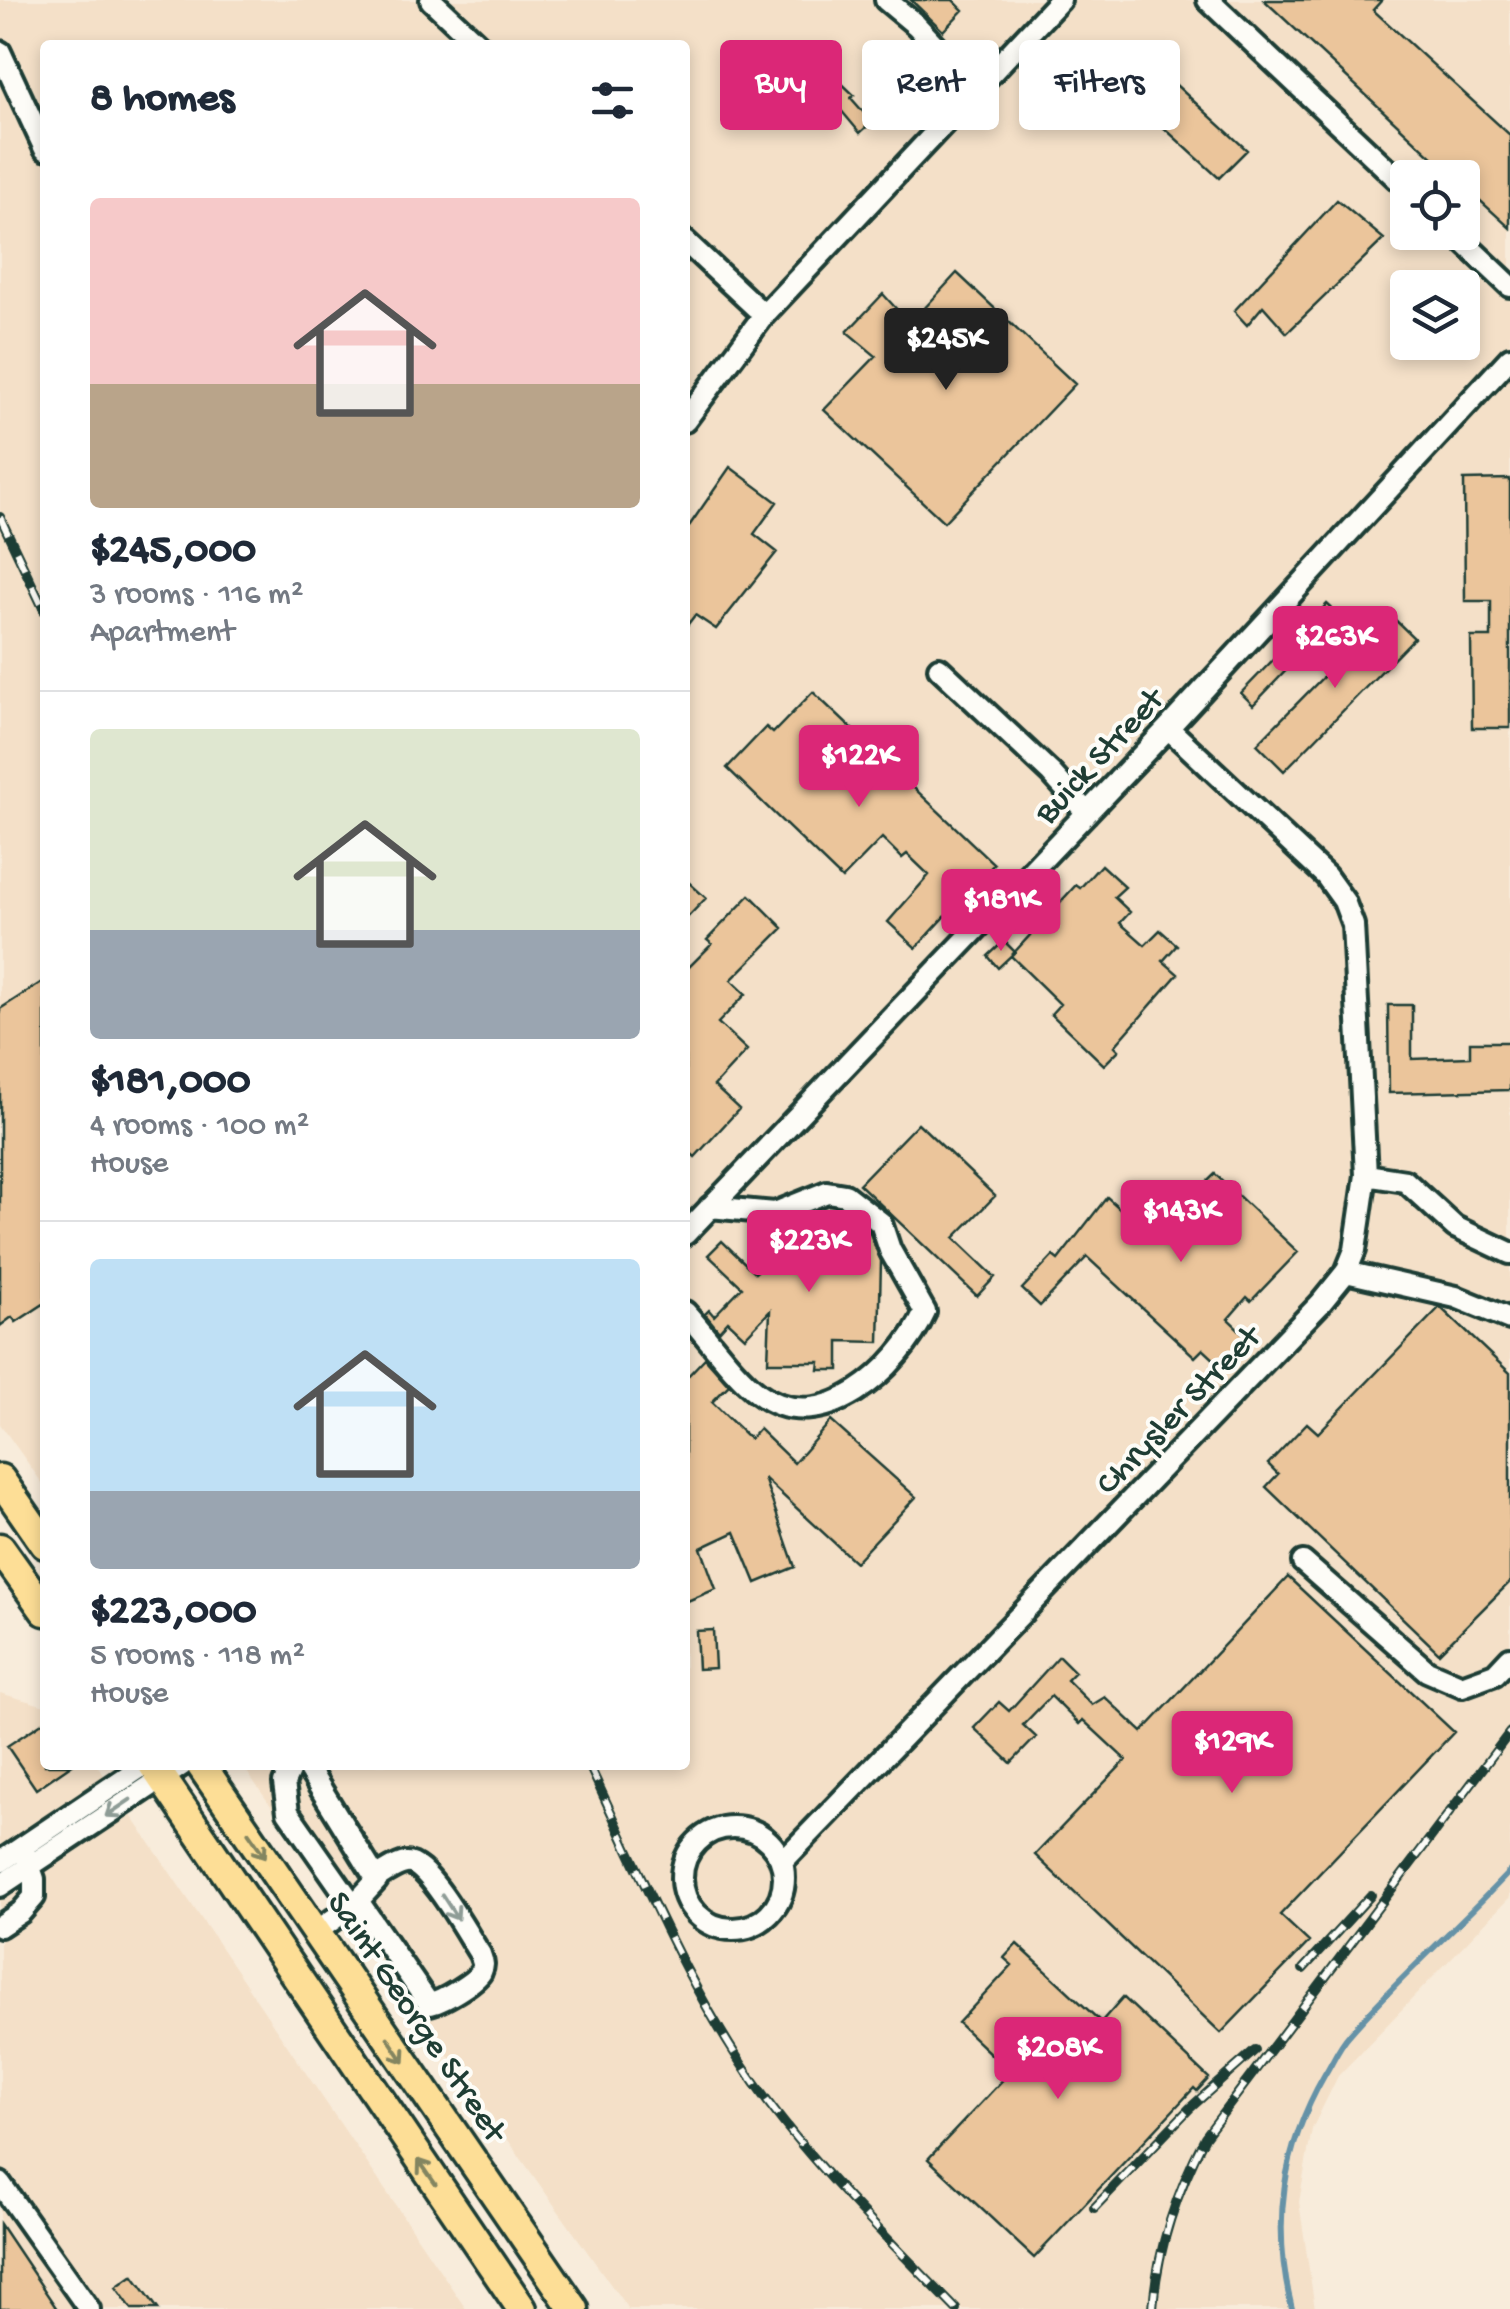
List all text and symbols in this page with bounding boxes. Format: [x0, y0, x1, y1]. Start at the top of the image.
chip: Buy [720, 40, 842, 130]
chip: Rent [862, 40, 999, 130]
chip: Filters [1019, 40, 1180, 130]
icon: filters [585, 73, 640, 128]
text: 8 homes [90, 76, 234, 125]
map controls [1390, 160, 1480, 360]
button: locate [1390, 160, 1480, 250]
icon: home [275, 263, 455, 443]
button: layers [1390, 270, 1480, 360]
pin: $245K [876, 308, 1016, 393]
text: $245K [906, 321, 986, 359]
text: $245,000 [90, 528, 256, 577]
text: 3 rooms · 116 m² [90, 577, 303, 615]
pin: $263K [1265, 606, 1405, 691]
text: Apartment [90, 615, 234, 653]
text: $263K [1295, 619, 1375, 657]
street label: Buick Street [1027, 679, 1176, 835]
pin: $122K [789, 725, 929, 810]
text: $122K [821, 738, 897, 776]
icon: home [275, 794, 455, 974]
pin: $181K [931, 869, 1071, 954]
text: $181K [963, 882, 1039, 920]
text: $181,000 [90, 1059, 251, 1108]
text: 4 rooms · 100 m² [90, 1108, 309, 1146]
text: House [90, 1146, 168, 1184]
pin: $143K [1111, 1180, 1251, 1265]
text: $143K [1143, 1193, 1219, 1231]
pin: $223K [739, 1210, 879, 1295]
text: $223K [769, 1223, 849, 1261]
street label: Chrysler Street [1089, 1316, 1273, 1505]
icon: home [275, 1324, 455, 1504]
text: $223,000 [90, 1589, 257, 1638]
text: 5 rooms · 118 m² [90, 1638, 305, 1676]
text: House [90, 1676, 168, 1714]
pin: $129K [1162, 1711, 1302, 1796]
text: $129K [1194, 1724, 1270, 1762]
one-way arrow [104, 1797, 132, 1818]
one-way arrow [246, 1830, 267, 1858]
street label: Saint George Street [316, 1885, 515, 2153]
one-way arrow [439, 1893, 460, 1921]
pin: $208K [988, 2017, 1128, 2102]
text: $208K [1016, 2030, 1100, 2068]
one-way arrow [385, 2036, 406, 2064]
one-way arrow [417, 2159, 438, 2186]

